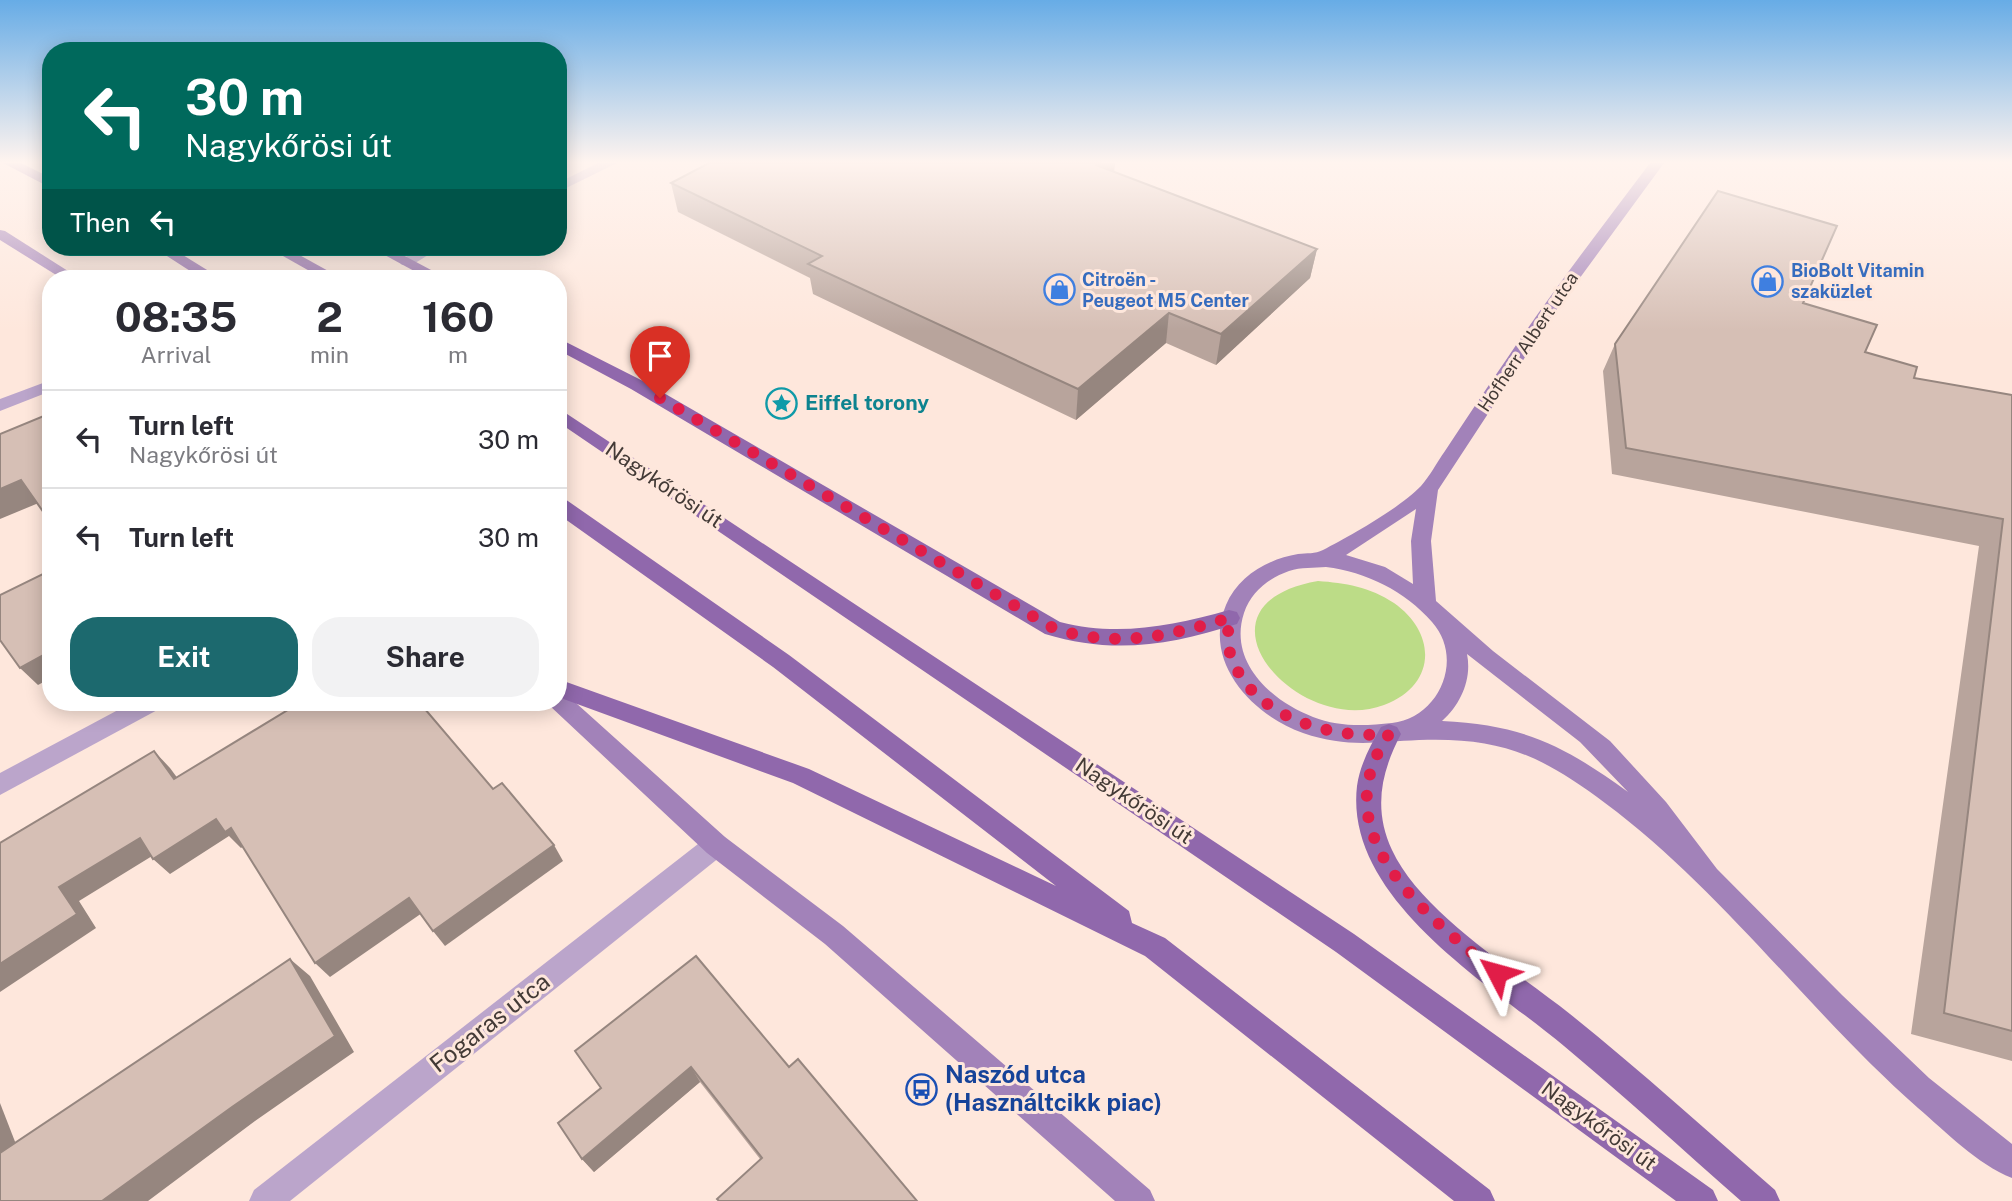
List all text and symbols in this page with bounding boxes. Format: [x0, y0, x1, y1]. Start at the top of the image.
text: 30 m [185, 68, 304, 126]
icon: left [70, 70, 161, 161]
text: Nagykőrösi út [185, 127, 392, 164]
icon: left [144, 203, 182, 241]
text: Then [70, 207, 130, 238]
place label: BioBolt Vitamin szaküzlet [1791, 260, 1924, 302]
shop icon: BioBolt Vitamin szaküzlet [1751, 264, 1785, 298]
street label: Hofherr Albert utca [1473, 268, 1582, 415]
place label: Citroën - Peugeot M5 Center [1082, 269, 1249, 311]
shop icon: Citroën - Peugeot M5 Center [1042, 273, 1076, 307]
text: 08:35 [115, 292, 237, 341]
text: 2 [316, 292, 343, 341]
text: 160 [422, 292, 494, 341]
pin [630, 326, 690, 398]
icon: arrive [641, 337, 679, 375]
text: Arrival [140, 341, 212, 368]
text: min [310, 341, 349, 368]
text: m [448, 341, 468, 368]
place icon: Eiffel torony [765, 386, 799, 420]
place label: Eiffel torony [805, 390, 929, 415]
text: Turn left [129, 410, 234, 441]
icon: left [70, 420, 108, 458]
text: 30 m [478, 424, 539, 455]
street label: Nagykőrösi út [601, 436, 728, 533]
text: Nagykőrösi út [129, 441, 278, 468]
icon: left [70, 518, 108, 556]
text: Turn left [129, 522, 234, 553]
text: 30 m [478, 522, 539, 553]
button: Exit [70, 617, 298, 697]
button: Share [312, 617, 539, 697]
street label: Nagykőrösi út [1071, 752, 1198, 849]
position arrow [1460, 936, 1534, 1010]
street label: Fogaras utca [424, 967, 555, 1078]
place label: Naszód utca (Használtcikk piac) [945, 1060, 1162, 1116]
bus stop icon: Naszód utca (Használtcikk piac) [905, 1072, 939, 1106]
street label: Nagykőrösi út [1537, 1076, 1662, 1176]

